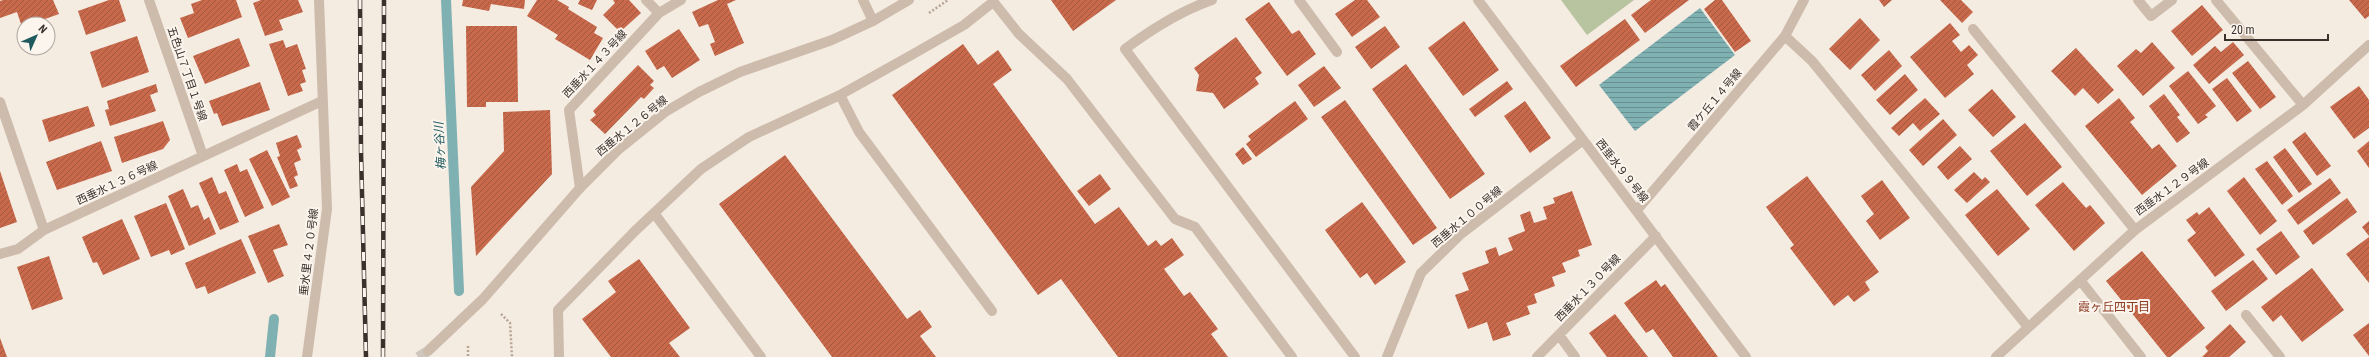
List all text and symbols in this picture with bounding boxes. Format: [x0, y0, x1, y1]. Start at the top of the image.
north arrow [16, 16, 56, 56]
scale bar [2225, 16, 2328, 42]
text: N [36, 22, 50, 36]
text: 20 m [2231, 23, 2255, 37]
street label: 五色山７丁目１号線 [165, 25, 209, 123]
street label: 西垂水１４３号線 [560, 27, 630, 101]
street label: 霞ケ丘１４号線 [1685, 66, 1745, 134]
street label: 西垂水１２６号線 [594, 93, 670, 159]
water label: 梅ヶ谷川 [432, 120, 448, 170]
street label: 西垂水９９号線 [1593, 137, 1651, 205]
street label: 西垂水１２９号線 [2133, 156, 2211, 218]
street label: 西垂水１３６号線 [74, 159, 160, 207]
street label: 西垂水１００号線 [1429, 184, 1505, 250]
street label: 垂水里４２０号線 [297, 208, 321, 296]
street label: 西垂水１３０号線 [1553, 252, 1623, 324]
district label: 霞ヶ丘四丁目 [2078, 300, 2150, 314]

